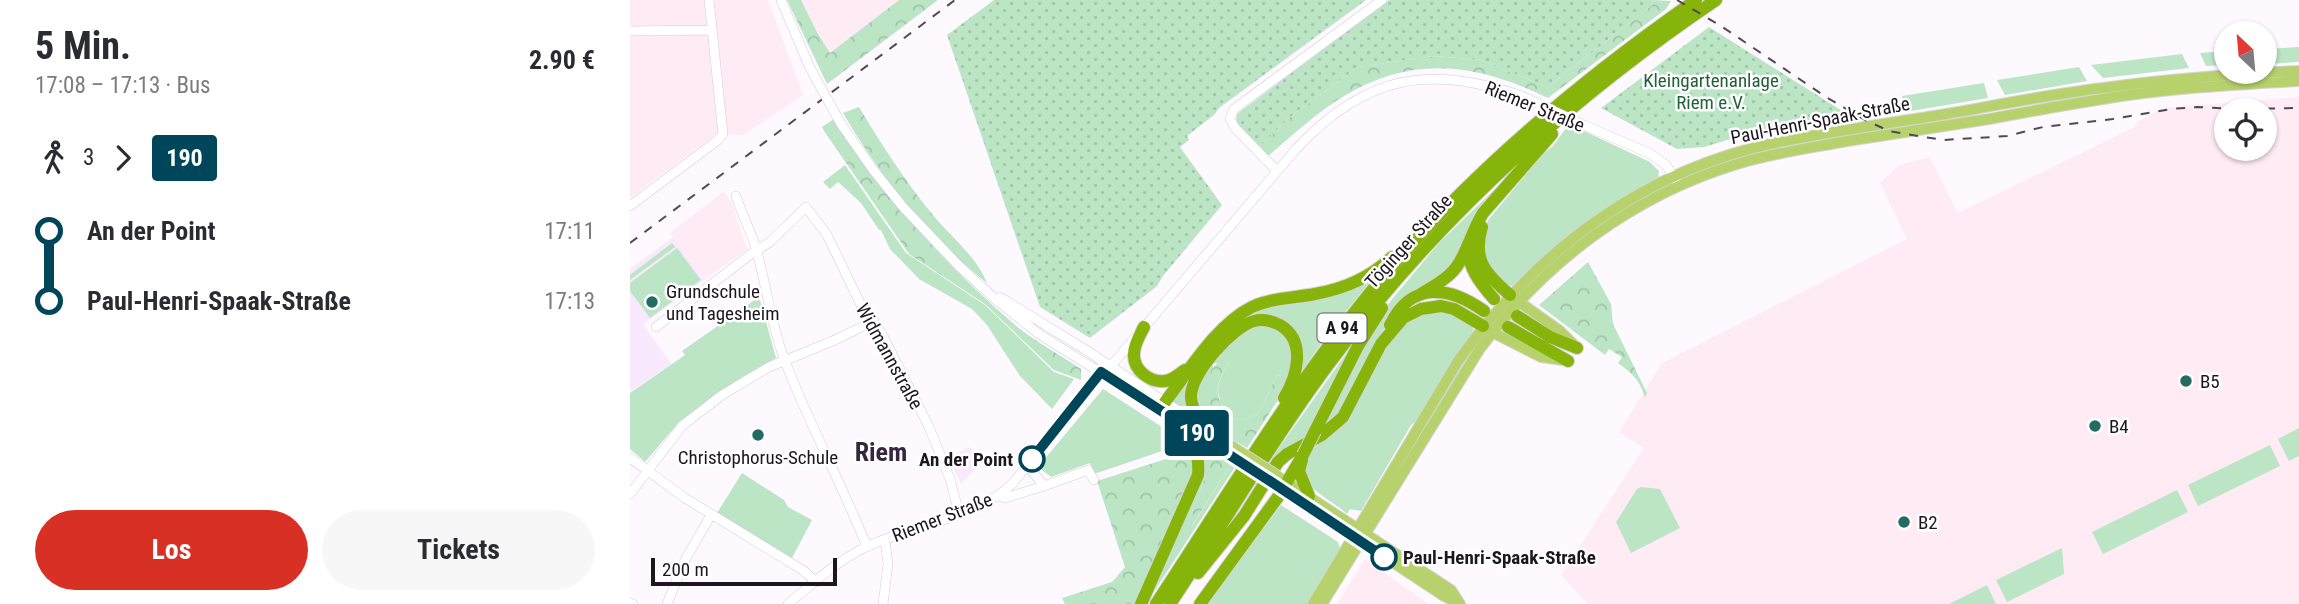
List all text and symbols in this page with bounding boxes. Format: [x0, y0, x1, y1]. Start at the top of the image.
north arrow [2214, 21, 2277, 84]
map controls [2214, 21, 2277, 161]
text: 5 Min. [35, 24, 131, 68]
text: 2.90 € [529, 45, 595, 75]
park label: Kleingartenanlage Riem e.V. [1643, 69, 1779, 114]
text: 17:08 – 17:13 · Bus [35, 72, 211, 99]
street label: Riemer Straße [1482, 76, 1588, 137]
street label: Paul-Henri-Spaak-Straße [1729, 92, 1912, 149]
button: locate [2214, 98, 2277, 161]
icon: walk [35, 139, 73, 177]
icon: forward [104, 139, 142, 177]
text: 3 [83, 144, 94, 171]
text: 190 [166, 144, 203, 172]
street label: Töginger Straße [1360, 189, 1457, 293]
text: An der Point [87, 216, 216, 246]
text: 17:11 [544, 218, 595, 245]
place label: Grundschule und Tagesheim [666, 280, 779, 325]
text: Paul-Henri-Spaak-Straße [87, 286, 351, 316]
text: 17:13 [544, 288, 595, 315]
marker: Grundschule und Tagesheim [644, 294, 660, 310]
street label: Widmannstraße [851, 299, 928, 413]
road number: A 94 [1318, 314, 1366, 342]
place label: B5 [2200, 370, 2220, 393]
marker: B5 [2178, 373, 2194, 389]
line badge: 190 [1157, 410, 1237, 456]
place label: B4 [2109, 415, 2129, 438]
marker: B4 [2087, 418, 2103, 434]
text: 190 [1179, 419, 1215, 447]
marker: Christophorus-Schule [750, 427, 766, 443]
district label: Riem [855, 437, 907, 467]
place label: Christophorus-Schule [678, 446, 838, 469]
marker: An der Point [1019, 446, 1045, 472]
place label: An der Point [919, 448, 1013, 471]
street label: Riemer Straße [889, 488, 996, 547]
button: Los [35, 510, 308, 590]
button: Tickets [322, 510, 595, 590]
place label: B2 [1918, 511, 1938, 534]
marker: B2 [1896, 514, 1912, 530]
marker: Paul-Henri-Spaak-Straße [1371, 544, 1397, 570]
place label: Paul-Henri-Spaak-Straße [1403, 546, 1596, 569]
scale bar [651, 555, 836, 587]
text: 200 m [662, 558, 709, 581]

